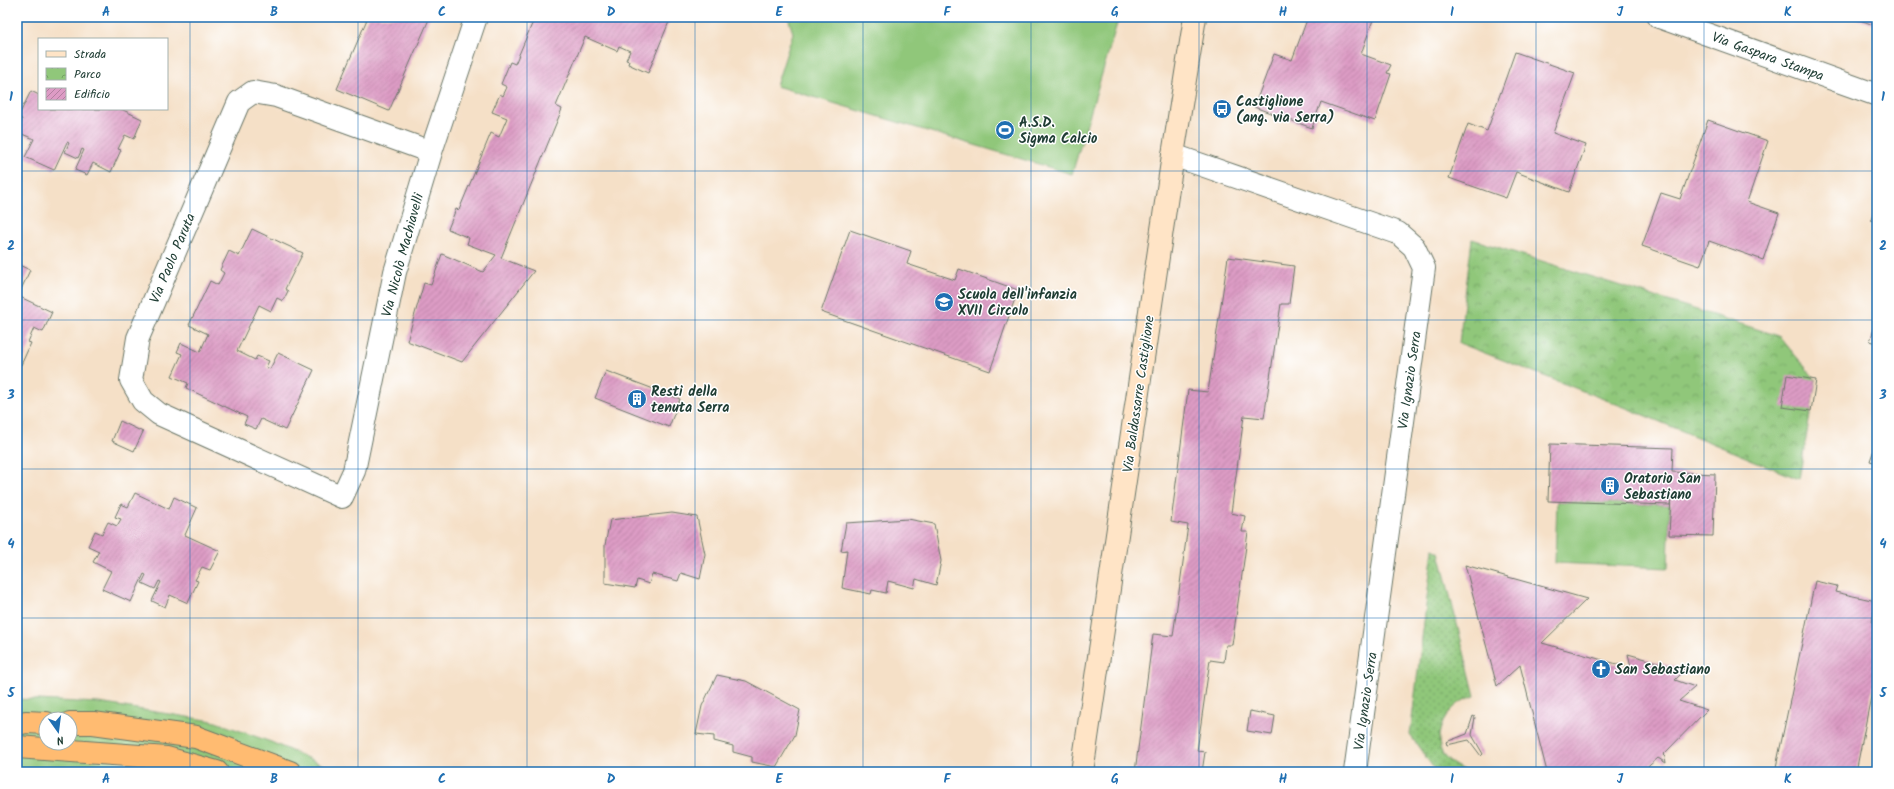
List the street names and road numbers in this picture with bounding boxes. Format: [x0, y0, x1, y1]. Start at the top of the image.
street label: Via Gaspara Stampa [1708, 26, 1827, 87]
street label: Via Nicolò Machiavelli [376, 190, 430, 320]
street label: Via Paolo Paruta [144, 210, 202, 307]
street label: Via Baldassarre Castiglione [1117, 314, 1161, 474]
street label: Via Ignazio Serra [1392, 330, 1428, 431]
street label: Via Ignazio Serra [1348, 651, 1384, 752]

